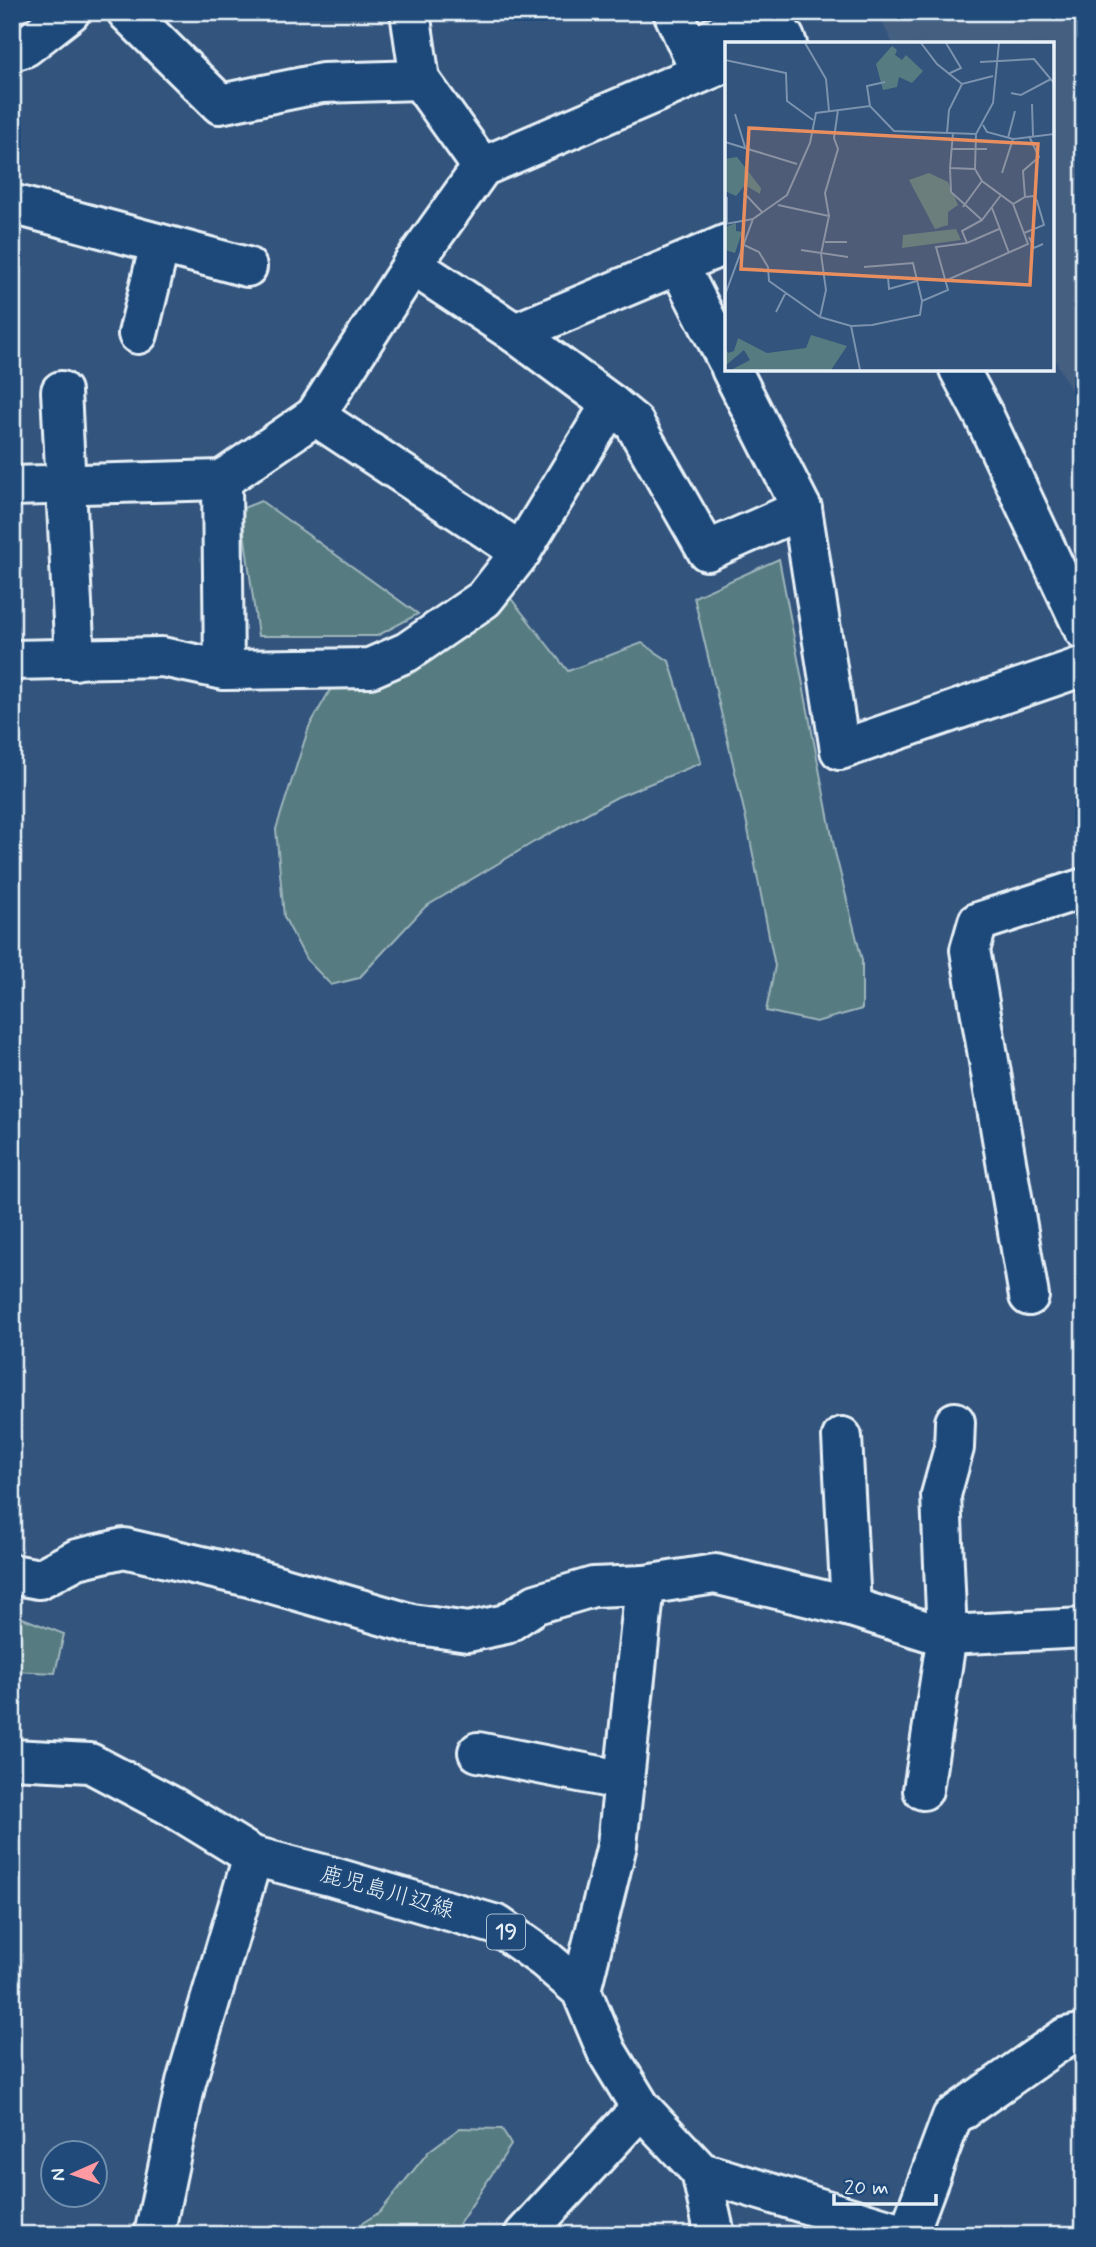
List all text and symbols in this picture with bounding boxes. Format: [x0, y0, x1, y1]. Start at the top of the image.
inset map [725, 42, 1054, 371]
street label: 鹿児島川辺線 [317, 1860, 457, 1926]
road number: 19 [487, 1914, 525, 1950]
north arrow [38, 2138, 108, 2208]
scale bar [834, 2163, 935, 2207]
text: N [46, 2168, 71, 2182]
text: 20 m [844, 2174, 889, 2202]

